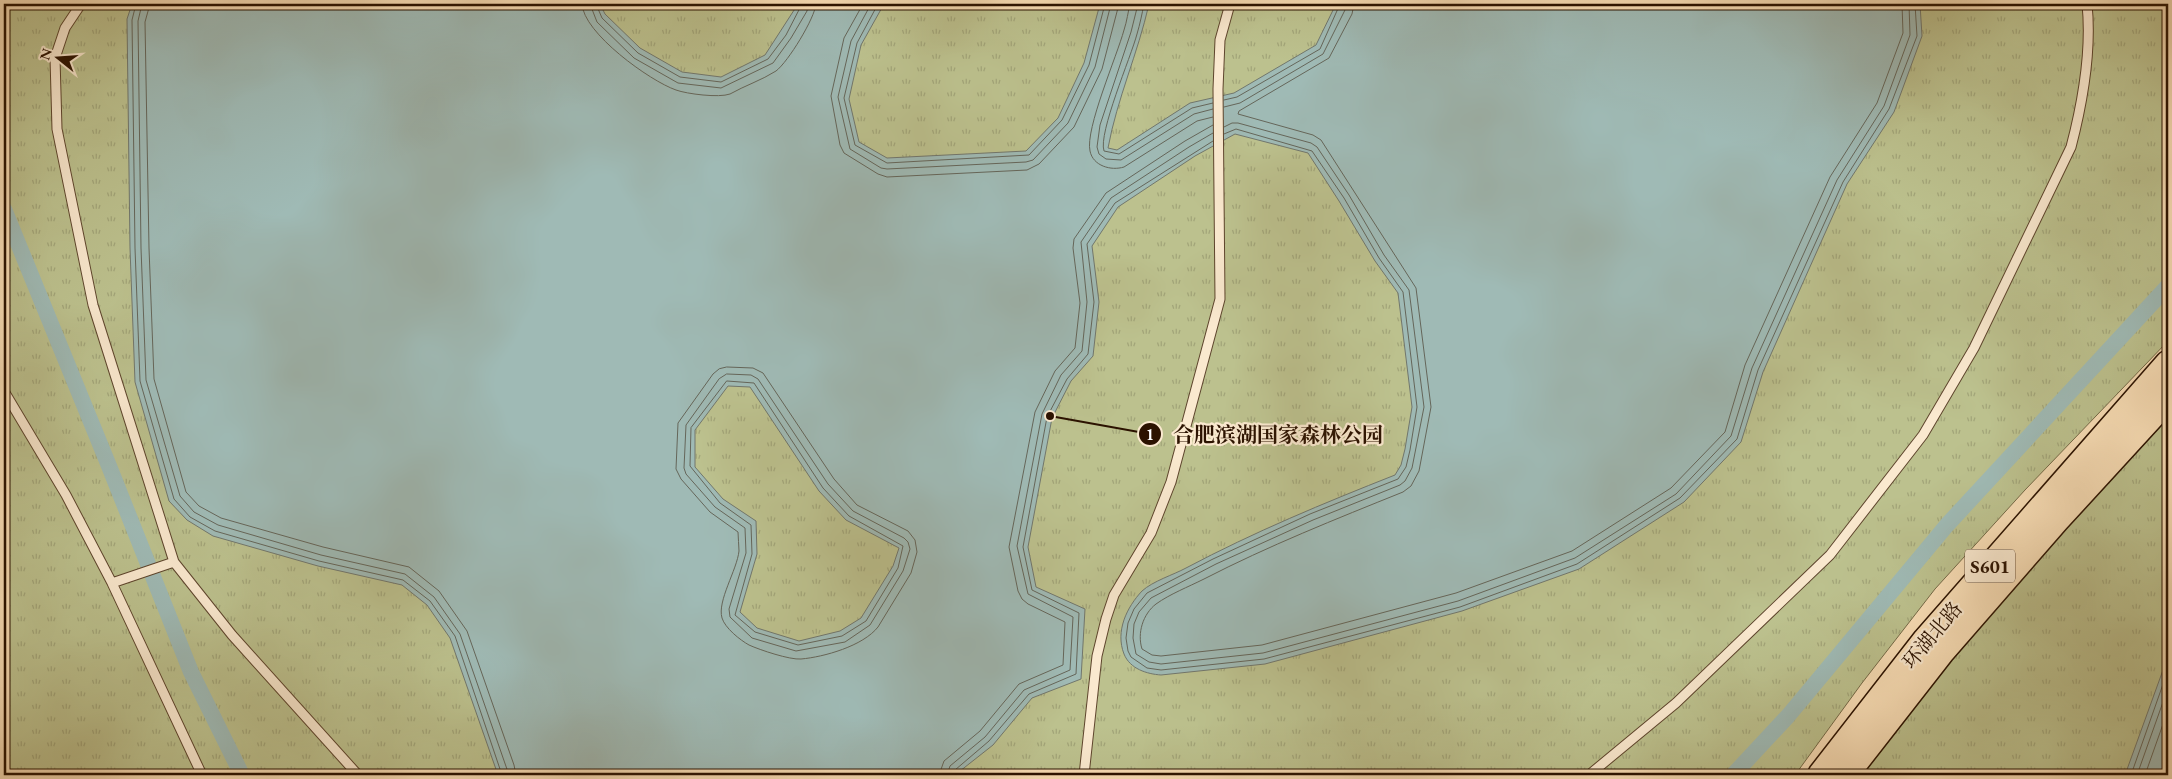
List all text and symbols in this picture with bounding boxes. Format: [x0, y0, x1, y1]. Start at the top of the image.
north arrow [32, 32, 82, 82]
text: N [35, 46, 56, 62]
callout: 合肥滨湖国家森林公园 [1138, 416, 1393, 452]
text: 合肥滨湖国家森林公园 [1173, 421, 1383, 448]
text: 1 [1146, 425, 1154, 444]
road number: S601 [1965, 550, 2015, 582]
street label: 环湖北路 [1896, 596, 1968, 674]

